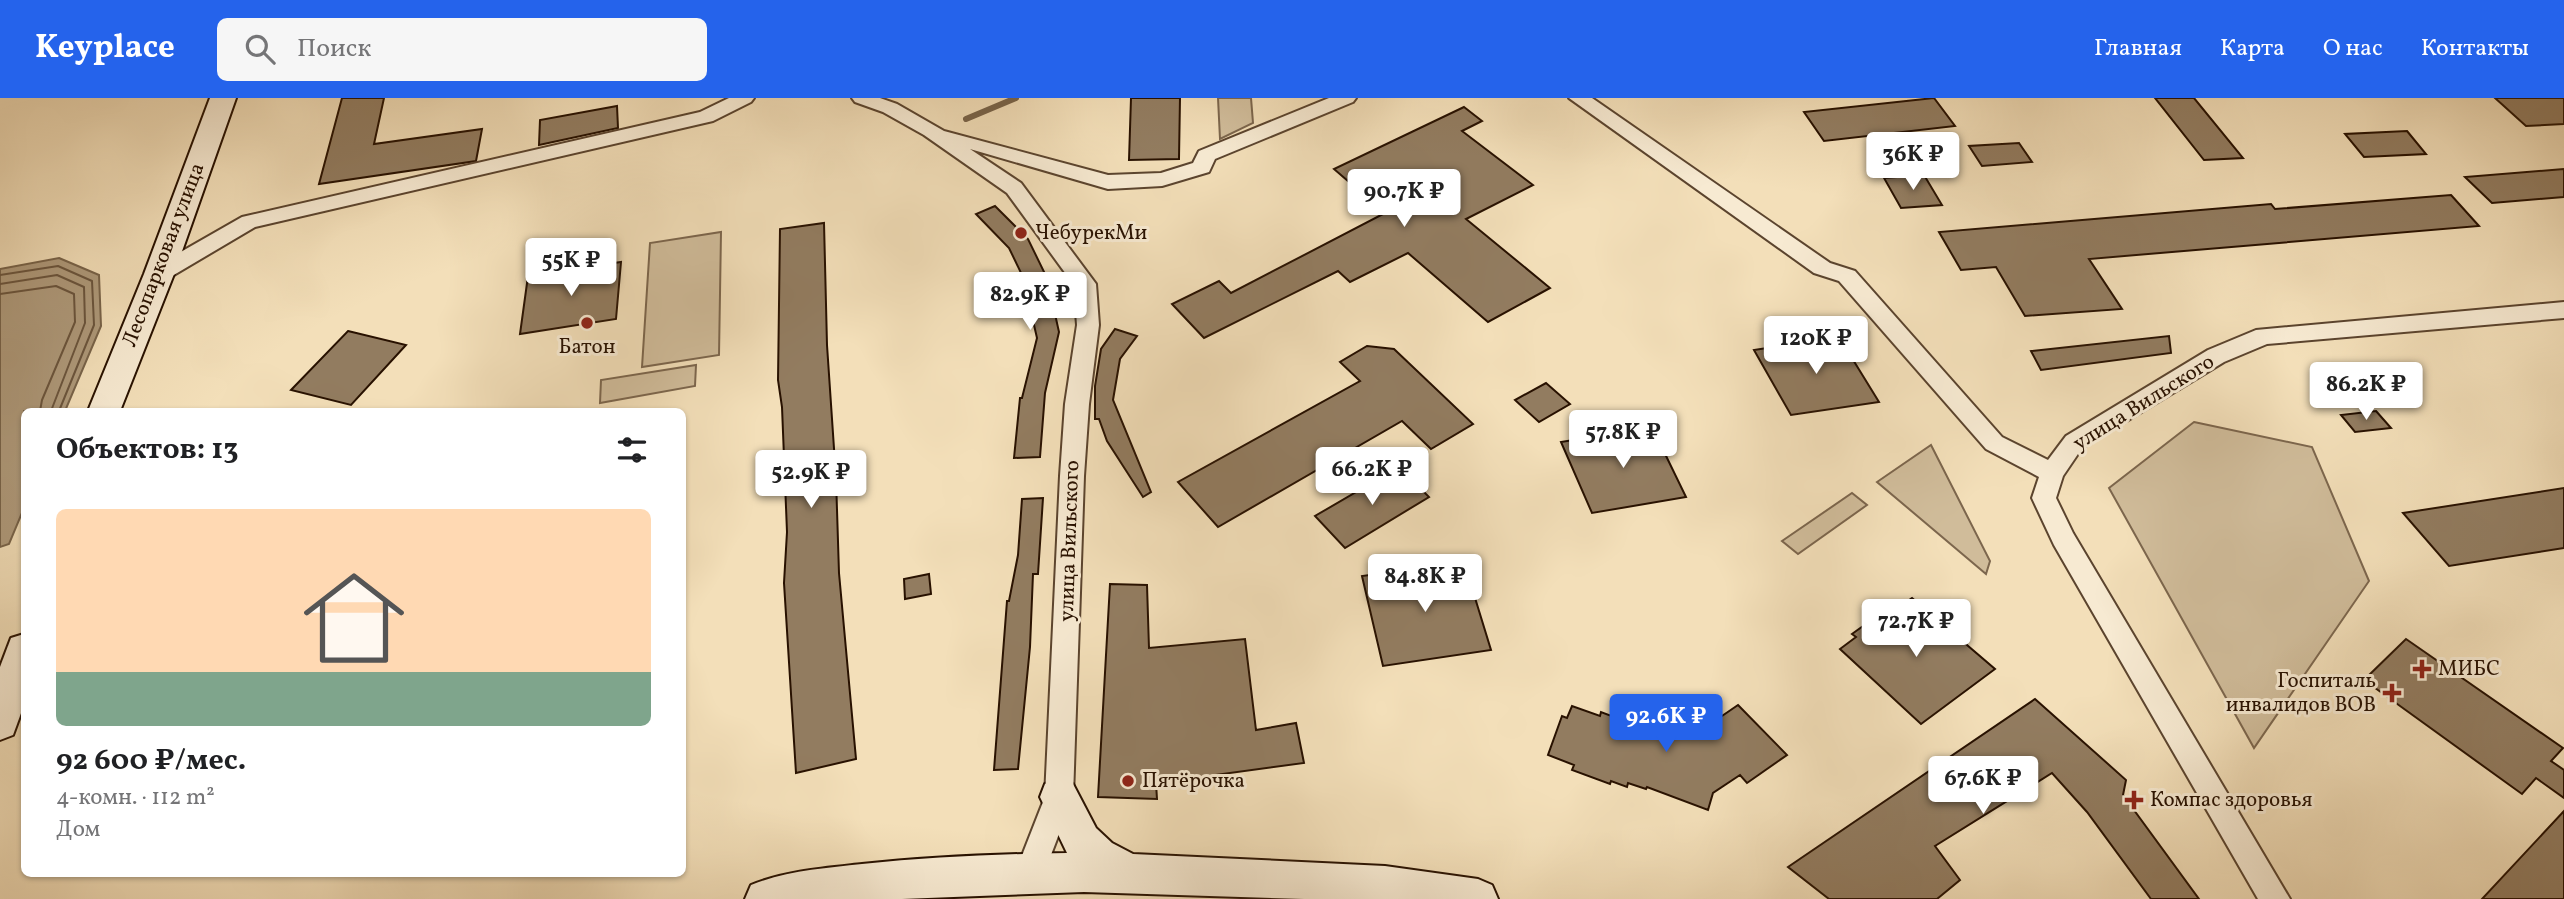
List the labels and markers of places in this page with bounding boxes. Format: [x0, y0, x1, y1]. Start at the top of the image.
pin: 36K ₽ [1864, 132, 1962, 192]
pin: 90.7K ₽ [1339, 170, 1469, 229]
place label: ЧебурекМи [1035, 219, 1148, 248]
marker: ЧебурекМи [1013, 225, 1029, 241]
pin: 55K ₽ [522, 238, 620, 298]
pin: 82.9K ₽ [965, 272, 1095, 332]
marker: Батон [579, 315, 595, 331]
pin: 120K ₽ [1759, 316, 1873, 376]
place label: Батон [559, 333, 616, 362]
pin: 86.2K ₽ [2301, 362, 2431, 422]
pin: 57.8K ₽ [1558, 410, 1688, 470]
pin: 66.2K ₽ [1307, 448, 1437, 507]
pin: 52.9K ₽ [746, 450, 876, 510]
pin: 84.8K ₽ [1360, 554, 1490, 614]
pin: 72.7K ₽ [1851, 600, 1981, 659]
place label: МИБС [2438, 655, 2500, 684]
marker: МИБС [2412, 659, 2432, 679]
place label: Госпиталь инвалидов ВОВ [2226, 667, 2376, 720]
marker: Госпиталь инвалидов ВОВ [2382, 683, 2402, 703]
pin: 92.6K ₽ [1601, 694, 1731, 754]
pin: 67.6K ₽ [1918, 756, 2048, 816]
place label: Пятёрочка [1142, 767, 1245, 796]
marker: Пятёрочка [1120, 773, 1136, 789]
place label: Компас здоровья [2150, 786, 2313, 815]
marker: Компас здоровья [2124, 790, 2144, 810]

